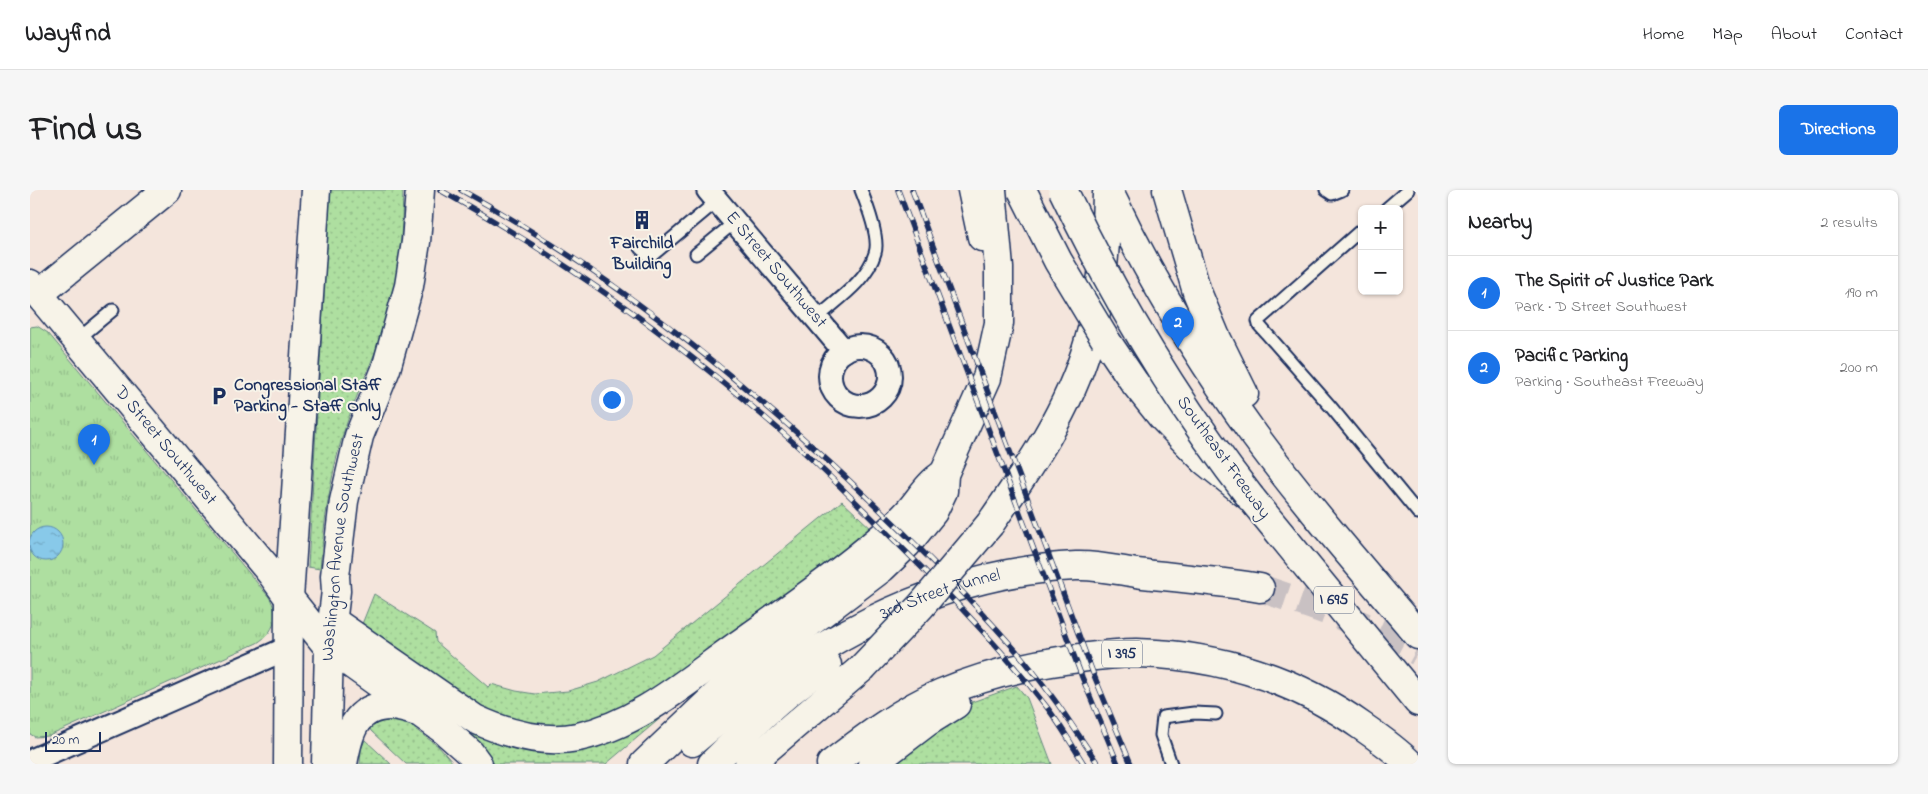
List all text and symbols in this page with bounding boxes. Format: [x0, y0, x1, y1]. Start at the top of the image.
text: Wayfind [25, 17, 111, 52]
text: Home [1643, 22, 1684, 48]
text: Map [1712, 22, 1743, 48]
text: About [1771, 22, 1817, 48]
text: Contact [1845, 22, 1903, 48]
text: Find us [30, 105, 142, 156]
button: Directions [1779, 105, 1898, 155]
map controls [1358, 205, 1403, 295]
button: + [1358, 205, 1403, 250]
street label: E Street Southwest [719, 206, 833, 334]
text: Nearby [1468, 208, 1532, 238]
building icon: Fairchild Building [631, 209, 653, 231]
text: 2 results [1820, 211, 1878, 235]
place label: Fairchild Building [609, 231, 674, 279]
button: − [1358, 250, 1403, 295]
text: The Spirit of Justice Park [1515, 268, 1714, 295]
text: 1 [1481, 281, 1487, 305]
text: 190 m [1845, 281, 1878, 305]
text: Park · D Street Southwest [1515, 295, 1687, 319]
pin: 2 [1162, 307, 1194, 348]
text: Pacific Parking [1515, 343, 1628, 370]
text: 2 [1480, 356, 1488, 380]
text: 200 m [1840, 356, 1878, 380]
text: Parking · Southeast Freeway [1515, 370, 1704, 394]
place label: Congressional Staff Parking - Staff Only [234, 373, 382, 421]
street label: D Street Southwest [107, 380, 223, 511]
parking icon: Congressional Staff Parking - Staff Only [208, 385, 230, 407]
your location [599, 387, 625, 413]
street label: Southeast Freeway [1169, 391, 1277, 525]
pin: 1 [78, 424, 110, 465]
street label: Washington Avenue Southwest [316, 431, 372, 661]
street label: 3rd Street Tunnel [876, 563, 1003, 628]
road number: I 695 [1314, 586, 1354, 614]
road number: I 395 [1102, 640, 1142, 668]
scale bar [45, 729, 101, 752]
text: 20 m [52, 730, 79, 751]

